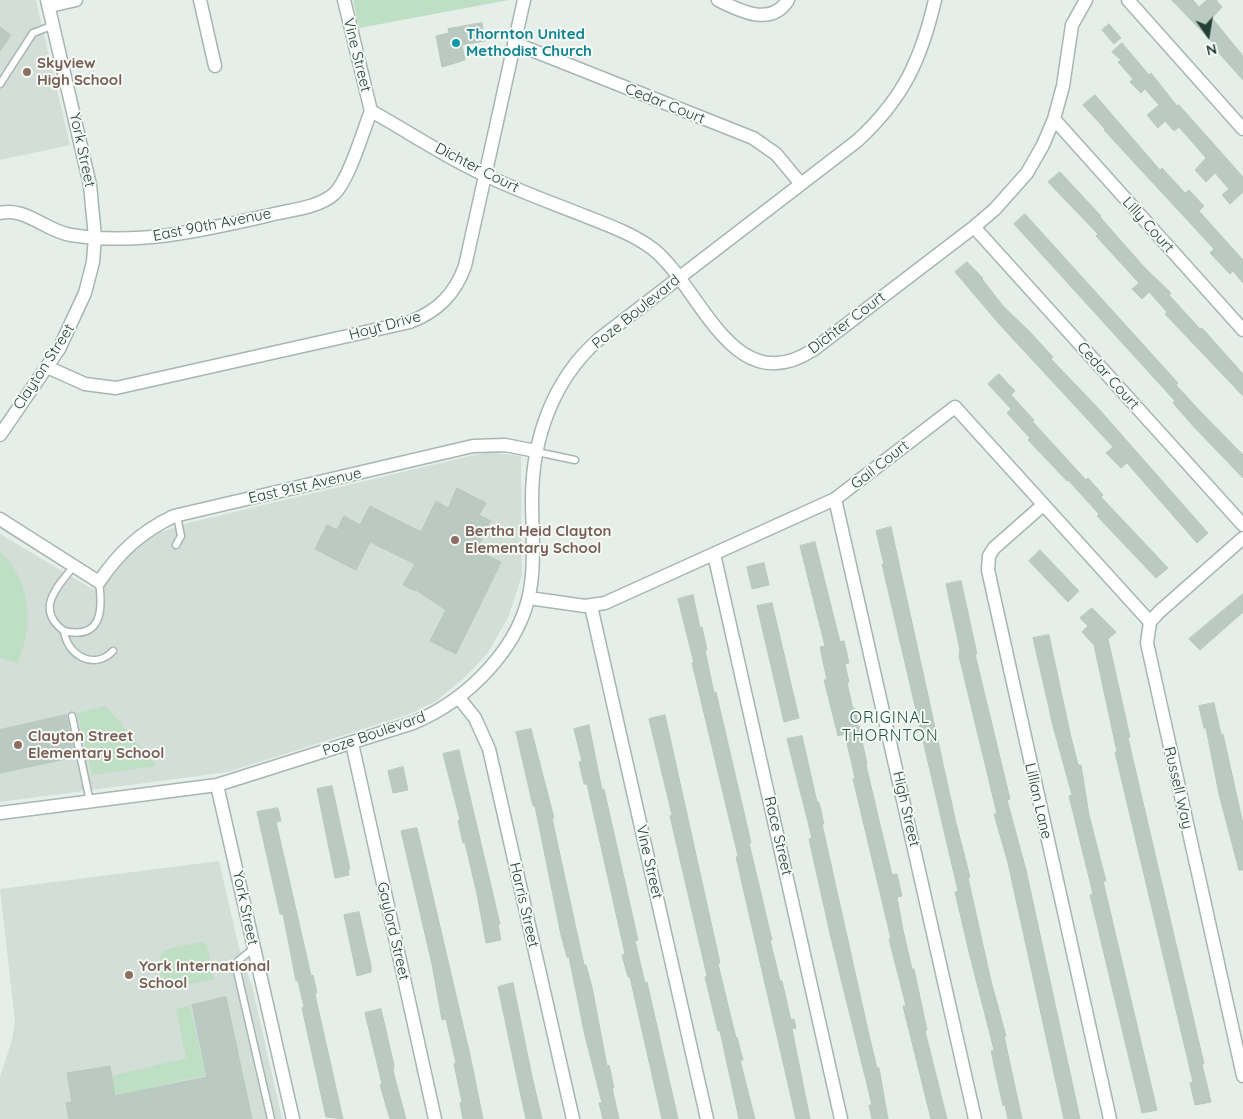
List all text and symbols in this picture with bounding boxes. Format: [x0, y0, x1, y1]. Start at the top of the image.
north arrow [1183, 10, 1233, 60]
street label: Vine Street [339, 16, 375, 94]
place label: Thornton United Methodist Church [466, 25, 592, 60]
marker: Thornton United Methodist Church [450, 37, 462, 49]
text: N [1204, 40, 1218, 60]
place label: Skyview High School [37, 54, 122, 89]
marker: Skyview High School [21, 66, 33, 78]
street label: Cedar Court [622, 80, 708, 128]
street label: York Street [65, 111, 99, 189]
street label: Dichter Court [432, 139, 522, 197]
street label: Lilly Court [1118, 193, 1178, 257]
street label: East 90th Avenue [151, 205, 273, 245]
street label: Poze Boulevard [588, 271, 684, 353]
street label: Dichter Court [805, 288, 889, 358]
street label: Hoyt Drive [347, 308, 423, 344]
street label: Clayton Street [10, 321, 78, 413]
street label: Cedar Court [1073, 339, 1143, 413]
street label: Gail Court [847, 437, 913, 493]
street label: East 91st Avenue [247, 464, 363, 508]
place label: Bertha Heid Clayton Elementary School [465, 522, 612, 557]
marker: Bertha Heid Clayton Elementary School [449, 534, 461, 546]
street label: Poze Boulevard [320, 708, 428, 760]
district label: ORIGINAL THORNTON [840, 708, 940, 746]
place label: Clayton Street Elementary School [28, 727, 164, 762]
marker: Clayton Street Elementary School [12, 739, 24, 751]
street label: Russell Way [1160, 745, 1196, 831]
street label: Lillian Lane [1021, 761, 1055, 841]
street label: High Street [889, 769, 923, 849]
street label: Race Street [760, 795, 796, 877]
street label: Vine Street [632, 823, 666, 901]
street label: Harris Street [505, 861, 543, 949]
street label: York Street [228, 869, 262, 947]
street label: Gaylord Street [373, 880, 413, 982]
place label: York International School [139, 957, 270, 992]
marker: York International School [123, 969, 135, 981]

